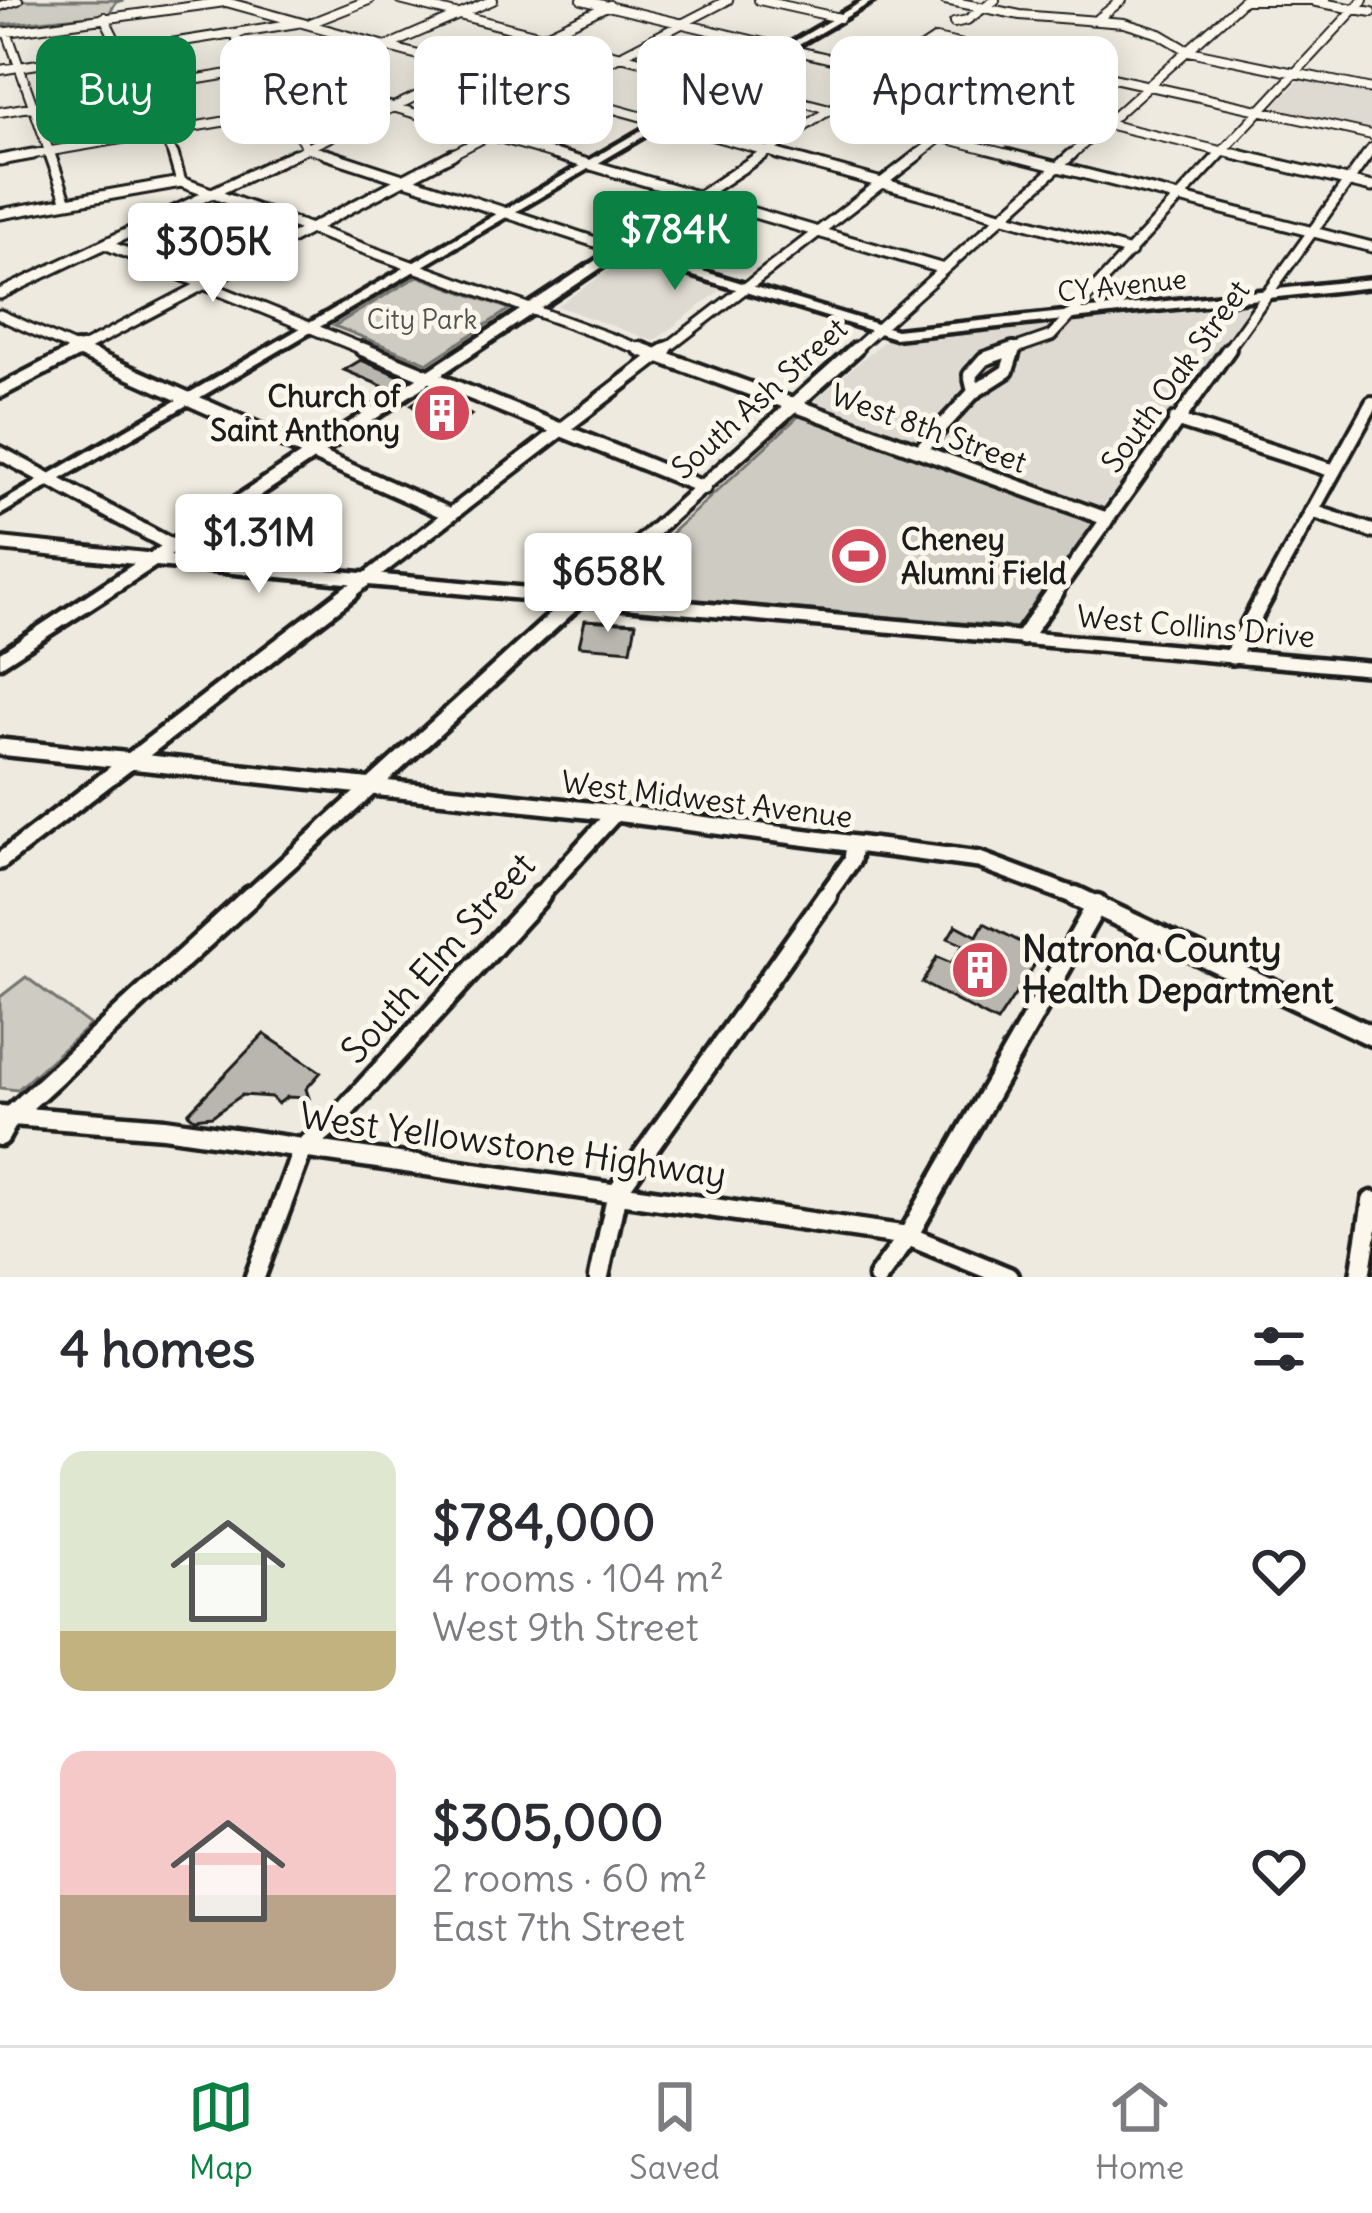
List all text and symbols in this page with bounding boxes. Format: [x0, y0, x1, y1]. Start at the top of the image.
chip: Buy [36, 36, 196, 144]
chip: Rent [220, 36, 390, 144]
chip: Filters [414, 36, 613, 144]
chip: New [637, 36, 806, 144]
chip: Apartment [830, 36, 1118, 144]
pin: $784K [591, 191, 759, 293]
pin: $305K [129, 203, 297, 305]
text: $784K [620, 205, 730, 254]
text: $305K [155, 217, 271, 266]
street label: CY Avenue [1056, 261, 1188, 309]
street label: South Oak Street [1092, 272, 1258, 480]
park label: City Park [367, 302, 477, 336]
street label: South Ash Street [663, 309, 855, 487]
street label: West 8th Street [826, 375, 1032, 481]
place label: Church of Saint Anthony [210, 377, 401, 449]
building icon: Church of Saint Anthony [411, 382, 473, 444]
pin: $1.31M [161, 494, 357, 596]
text: $1.31M [202, 508, 316, 557]
place label: Cheney Alumni Field [901, 520, 1067, 592]
sports icon: Cheney Alumni Field [828, 525, 890, 587]
pin: $658K [524, 533, 692, 635]
text: $658K [551, 547, 665, 596]
street label: West Collins Drive [1075, 597, 1317, 655]
street label: West Midwest Avenue [559, 762, 855, 836]
street label: South Elm Street [332, 843, 544, 1073]
place label: Natrona County Health Department [1022, 927, 1334, 1013]
building icon: Natrona County Health Department [949, 939, 1011, 1001]
street label: West Yellowstone Highway [297, 1093, 729, 1197]
icon: filters [1246, 1316, 1312, 1382]
text: 4 homes [60, 1317, 255, 1381]
text: $784,000 [432, 1490, 655, 1554]
icon: home [156, 1499, 300, 1643]
icon: heart [1246, 1538, 1312, 1604]
text: 4 rooms · 104 m² [432, 1554, 724, 1603]
text: West 9th Street [432, 1603, 699, 1652]
text: $305,000 [432, 1790, 664, 1854]
icon: home [156, 1799, 300, 1943]
icon: heart [1246, 1838, 1312, 1904]
text: 2 rooms · 60 m² [432, 1854, 707, 1903]
text: East 7th Street [432, 1903, 685, 1952]
tab: Map [188, 2074, 254, 2188]
tab: Saved [629, 2074, 720, 2188]
tab: Home [1095, 2074, 1184, 2188]

